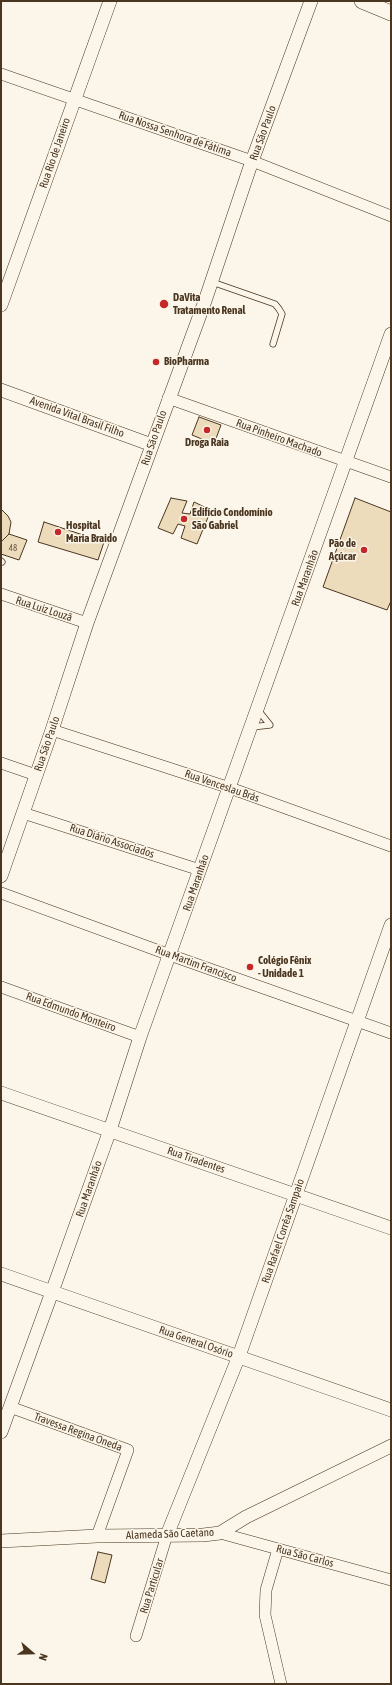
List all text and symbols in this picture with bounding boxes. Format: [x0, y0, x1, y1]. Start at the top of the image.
street label: Rua São Paulo [247, 104, 279, 162]
street label: Rua Nossa Senhora de Fátima [117, 108, 233, 160]
street label: Rua Rio de Janeiro [37, 116, 73, 190]
place label: DaVita Tratamento Renal [173, 291, 245, 317]
marker: DaVita Tratamento Renal [158, 298, 170, 310]
place label: BioPharma [164, 355, 209, 369]
marker: BioPharma [151, 357, 161, 367]
street label: Avenida Vital Brasil Filho [28, 394, 126, 440]
street label: Rua São Paulo [138, 409, 170, 467]
street label: Rua Pinheiro Machado [234, 416, 324, 460]
marker: Droga Raia [202, 425, 212, 435]
place label: Droga Raia [185, 436, 229, 450]
place label: Edifício Condomínio São Gabriel [192, 506, 273, 532]
marker: Edifício Condomínio São Gabriel [179, 514, 189, 524]
place label: Hospital Maria Braido [66, 519, 117, 545]
marker: Hospital Maria Braido [53, 527, 63, 537]
place label: Pão de Açúcar [329, 537, 356, 563]
house number: 48 [9, 543, 17, 553]
marker: Pão de Açúcar [359, 545, 369, 555]
street label: Rua Maranhão [289, 548, 321, 608]
street label: Rua Luiz Louzã [14, 594, 74, 624]
street label: Rua São Paulo [31, 715, 63, 773]
street label: Rua Venceslau Brás [183, 767, 261, 805]
street label: Rua Diário Associados [68, 821, 156, 861]
street label: Rua Maranhão [180, 853, 212, 913]
street label: Rua Martim Francisco [154, 943, 238, 985]
place label: Colégio Fênix - Unidade 1 [258, 954, 311, 980]
marker: Colégio Fênix - Unidade 1 [245, 962, 255, 972]
street label: Rua Edmundo Monteiro [24, 990, 118, 1034]
street label: Rua Tiradentes [165, 1144, 227, 1176]
street label: Rua Maranhão [73, 1159, 105, 1219]
street label: Rua Rafael Corrêa Sampaio [259, 1177, 307, 1285]
street label: Rua General Osório [157, 1323, 235, 1361]
street label: Travessa Regina Oneda [32, 1410, 124, 1454]
street label: Alameda São Caetano [126, 1526, 214, 1542]
street label: Rua São Carlos [275, 1542, 335, 1570]
street label: Rua Particular [137, 1557, 167, 1615]
north arrow [12, 1633, 52, 1673]
text: N [37, 1652, 50, 1662]

